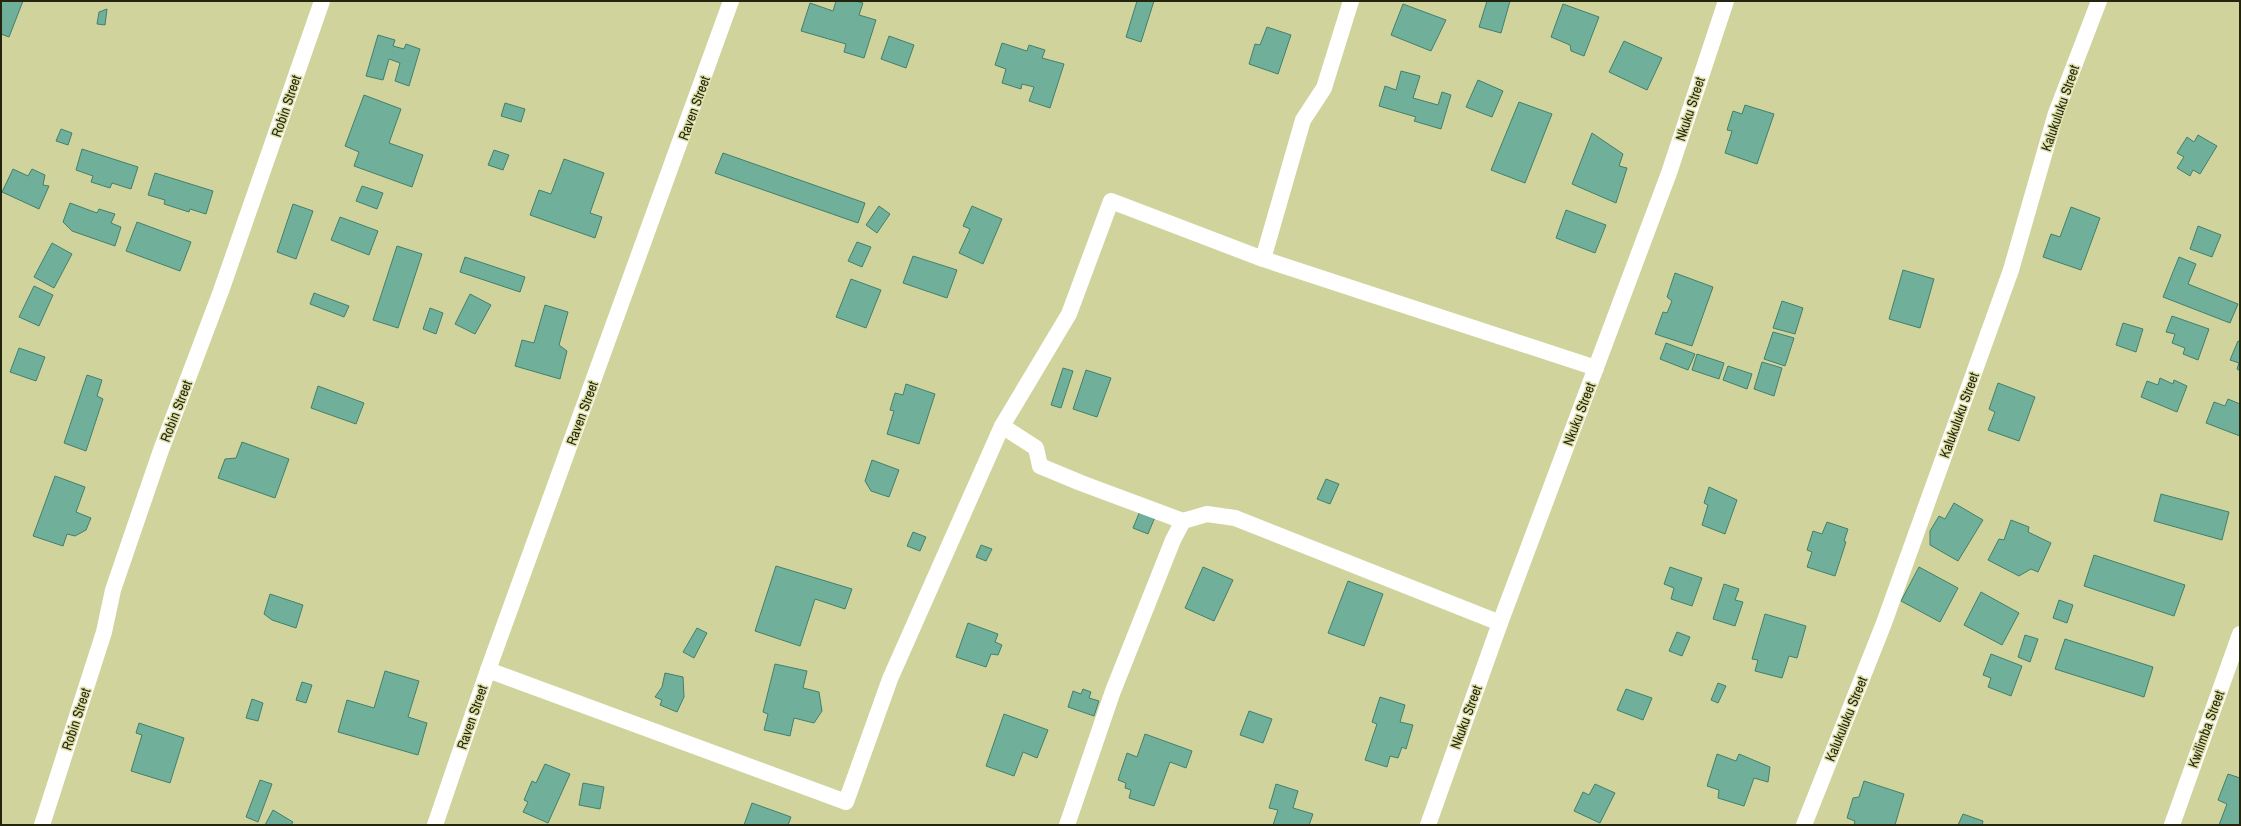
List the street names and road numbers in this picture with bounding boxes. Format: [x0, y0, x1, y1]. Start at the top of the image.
street label: Kalukuluku Street [2037, 63, 2083, 153]
street label: Robin Street [267, 73, 305, 139]
street label: Raven Street [674, 73, 714, 143]
street label: Nkuku Street [1671, 75, 1709, 143]
street label: Kalukuluku Street [1935, 370, 1983, 460]
street label: Robin Street [156, 378, 196, 444]
street label: Raven Street [562, 378, 602, 448]
street label: Nkuku Street [1559, 380, 1599, 448]
street label: Kalukuluku Street [1821, 674, 1871, 764]
street label: Raven Street [453, 682, 491, 752]
street label: Nkuku Street [1446, 683, 1486, 751]
street label: Robin Street [57, 686, 95, 752]
street label: Kwilimba Street [2184, 688, 2228, 770]

